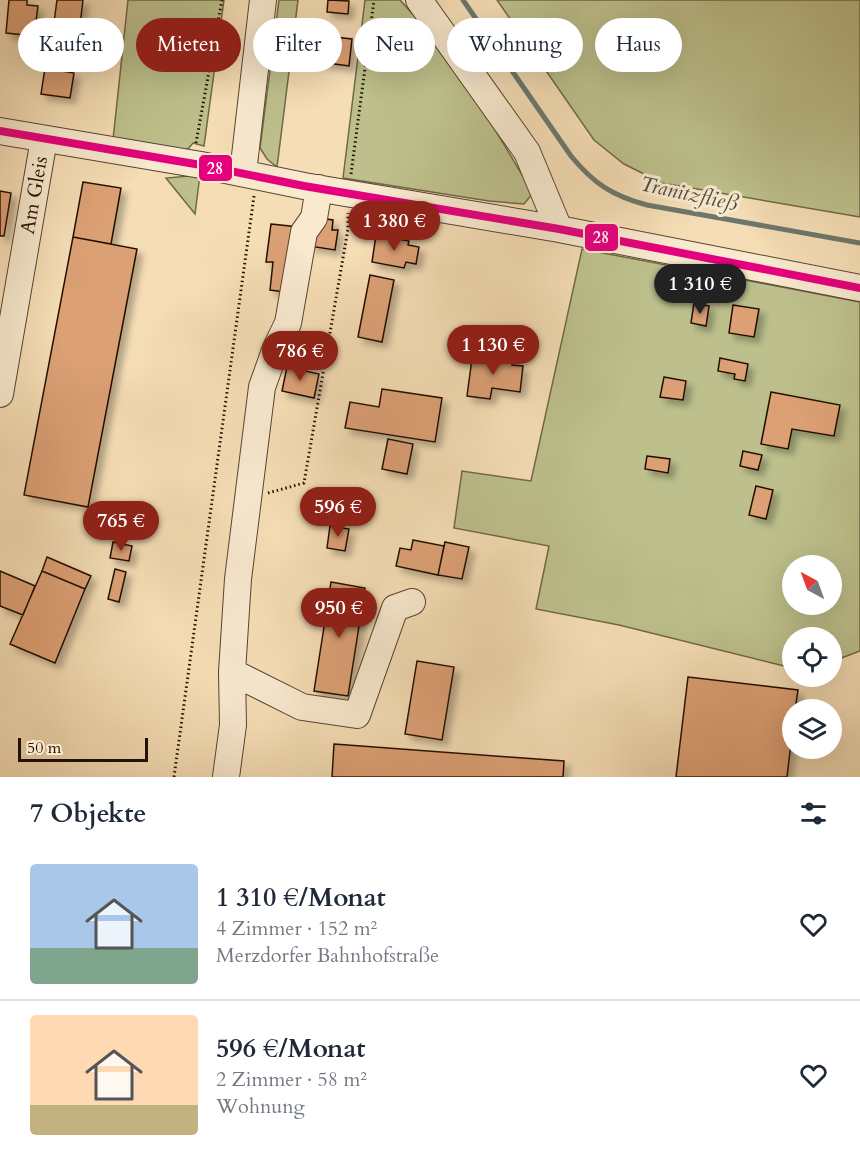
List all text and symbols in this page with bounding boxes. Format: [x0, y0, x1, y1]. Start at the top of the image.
chip: Kaufen [18, 18, 124, 72]
chip: Mieten [136, 18, 241, 72]
chip: Filter [253, 18, 342, 72]
chip: Neu [354, 18, 435, 72]
chip: Wohnung [447, 18, 583, 72]
chip: Haus [595, 18, 682, 72]
street label: Am Gleis [14, 154, 54, 236]
line badge: 28 [198, 154, 233, 182]
text: 28 [207, 158, 223, 180]
water label: Tranitzfließ [638, 170, 742, 219]
pin: 1 380 € [339, 201, 449, 252]
text: 1 380 € [362, 207, 426, 234]
line badge: 28 [584, 223, 619, 252]
text: 28 [593, 227, 609, 249]
pin: 1 310 € [645, 264, 755, 315]
text: 1 310 € [668, 270, 732, 297]
pin: 1 130 € [438, 325, 548, 376]
pin: 786 € [258, 331, 342, 382]
text: 1 130 € [461, 331, 525, 358]
text: 786 € [276, 337, 324, 364]
pin: 596 € [296, 487, 380, 538]
text: 596 € [314, 493, 362, 520]
pin: 765 € [79, 501, 163, 552]
text: 765 € [97, 507, 145, 534]
north arrow [782, 555, 842, 615]
map controls [782, 555, 842, 759]
pin: 950 € [297, 588, 381, 639]
text: 950 € [315, 594, 363, 621]
button: locate [782, 627, 842, 687]
button: layers [782, 699, 842, 759]
scale bar [18, 735, 148, 762]
text: 50 m [27, 737, 61, 759]
text: 7 Objekte [30, 796, 146, 831]
icon: filters [797, 797, 830, 830]
text: 1 310 €/Monat [216, 880, 386, 915]
icon: home [78, 888, 150, 960]
icon: heart [797, 908, 830, 941]
text: 4 Zimmer · 152 m² [216, 915, 377, 942]
text: Merzdorfer Bahnhofstraße [216, 942, 439, 969]
text: 596 €/Monat [216, 1031, 365, 1066]
icon: home [78, 1039, 150, 1111]
icon: heart [797, 1059, 830, 1092]
text: 2 Zimmer · 58 m² [216, 1066, 367, 1093]
text: Wohnung [216, 1093, 305, 1120]

